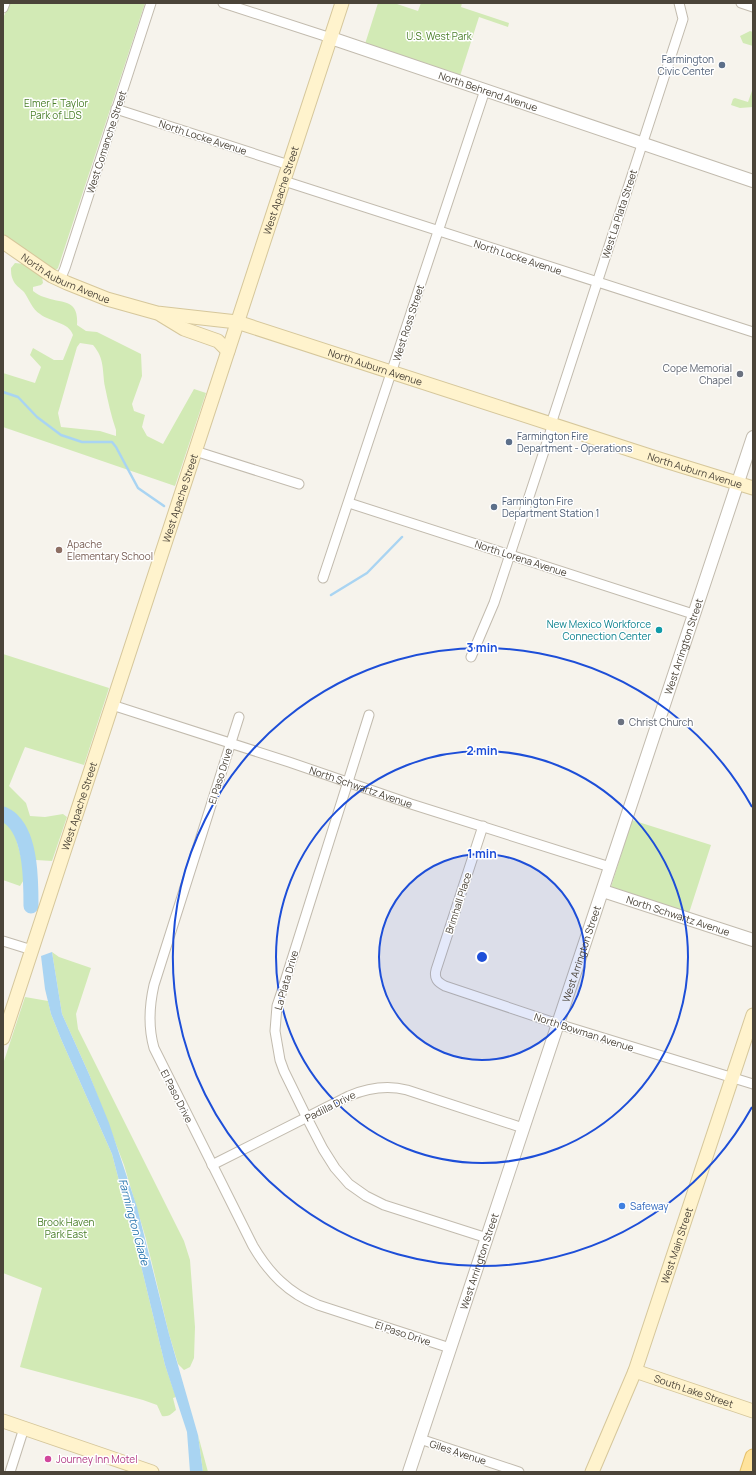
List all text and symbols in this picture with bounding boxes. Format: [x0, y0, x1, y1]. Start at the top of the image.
park label: U.S. West Park [406, 29, 473, 43]
place label: Farmington Civic Center [658, 52, 714, 78]
marker: Farmington Civic Center [717, 60, 727, 70]
street label: North Behrend Avenue [437, 68, 540, 115]
street label: West Comanche Street [83, 89, 129, 195]
park label: Elmer F. Taylor Park of LDS [24, 96, 88, 122]
street label: North Locke Avenue [157, 116, 249, 158]
street label: West Apache Street [260, 144, 302, 236]
street label: West La Plata Street [598, 167, 640, 261]
street label: North Locke Avenue [472, 236, 564, 278]
street label: North Auburn Avenue [19, 250, 112, 307]
street label: West Ross Street [389, 283, 427, 363]
street label: North Auburn Avenue [326, 345, 424, 389]
place label: Cope Memorial Chapel [663, 361, 732, 387]
marker: Cope Memorial Chapel [735, 369, 745, 379]
place label: Farmington Fire Department - Operations [517, 429, 632, 455]
marker: Farmington Fire Department - Operations [504, 437, 514, 447]
street label: North Auburn Avenue [646, 449, 744, 491]
street label: West Apache Street [159, 452, 201, 544]
place label: Farmington Fire Department Station 1 [502, 494, 599, 520]
marker: Farmington Fire Department Station 1 [489, 502, 499, 512]
street label: North Lorena Avenue [473, 536, 569, 580]
place label: Apache Elementary School [67, 537, 153, 563]
marker: Apache Elementary School [54, 545, 64, 555]
street label: West Arrington Street [661, 596, 706, 696]
place label: New Mexico Workforce Connection Center [547, 617, 651, 643]
marker: New Mexico Workforce Connection Center [654, 625, 664, 635]
text: 3 min [466, 639, 498, 656]
place label: Christ Church [629, 715, 693, 729]
marker: Christ Church [616, 717, 626, 727]
text: 2 min [466, 742, 498, 759]
street label: El Paso Drive [205, 746, 235, 806]
street label: West Apache Street [58, 760, 100, 852]
street label: North Schwartz Avenue [307, 763, 414, 811]
text: 1 min [467, 845, 497, 862]
street label: Brimhall Place [441, 870, 475, 936]
street label: North Schwartz Avenue [624, 892, 732, 939]
street label: West Arrington Street [559, 904, 604, 1004]
street label: La Plata Drive [271, 948, 301, 1012]
centre of rings [475, 950, 489, 964]
street label: North Bowman Avenue [532, 1009, 636, 1055]
street label: El Paso Drive [158, 1067, 196, 1125]
street label: Padilla Drive [302, 1087, 358, 1125]
water label: Farmington Glade [116, 1177, 153, 1267]
place label: Safeway [630, 1199, 669, 1213]
marker: Safeway [617, 1201, 627, 1211]
street label: West Main Street [657, 1205, 696, 1285]
street label: West Arrington Street [456, 1211, 502, 1311]
park label: Brook Haven Park East [37, 1215, 95, 1241]
street label: El Paso Drive [373, 1317, 433, 1349]
street label: South Lake Street [652, 1371, 735, 1411]
street label: Giles Avenue [428, 1436, 488, 1468]
place label: Journey Inn Motel [56, 1452, 138, 1466]
marker: Journey Inn Motel [43, 1454, 53, 1464]

